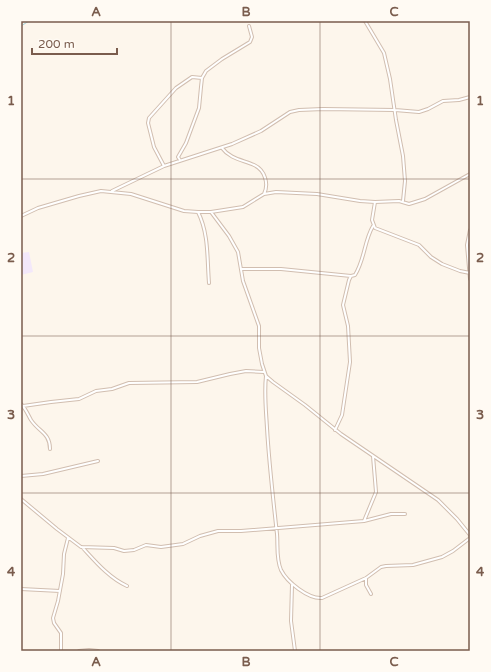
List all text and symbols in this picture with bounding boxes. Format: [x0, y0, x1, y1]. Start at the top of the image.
text: A [91, 4, 101, 20]
text: B [241, 4, 251, 20]
text: C [389, 4, 399, 20]
scale bar [32, 30, 117, 56]
text: 200 m [38, 37, 75, 51]
text: 1 [7, 93, 15, 109]
text: 1 [476, 93, 484, 109]
text: 2 [7, 250, 15, 266]
text: 2 [476, 250, 484, 266]
text: 3 [7, 407, 15, 423]
text: 3 [476, 407, 484, 423]
text: 4 [7, 564, 16, 580]
text: 4 [476, 564, 485, 580]
text: A [91, 654, 101, 670]
text: B [241, 654, 251, 670]
text: C [389, 654, 399, 670]

